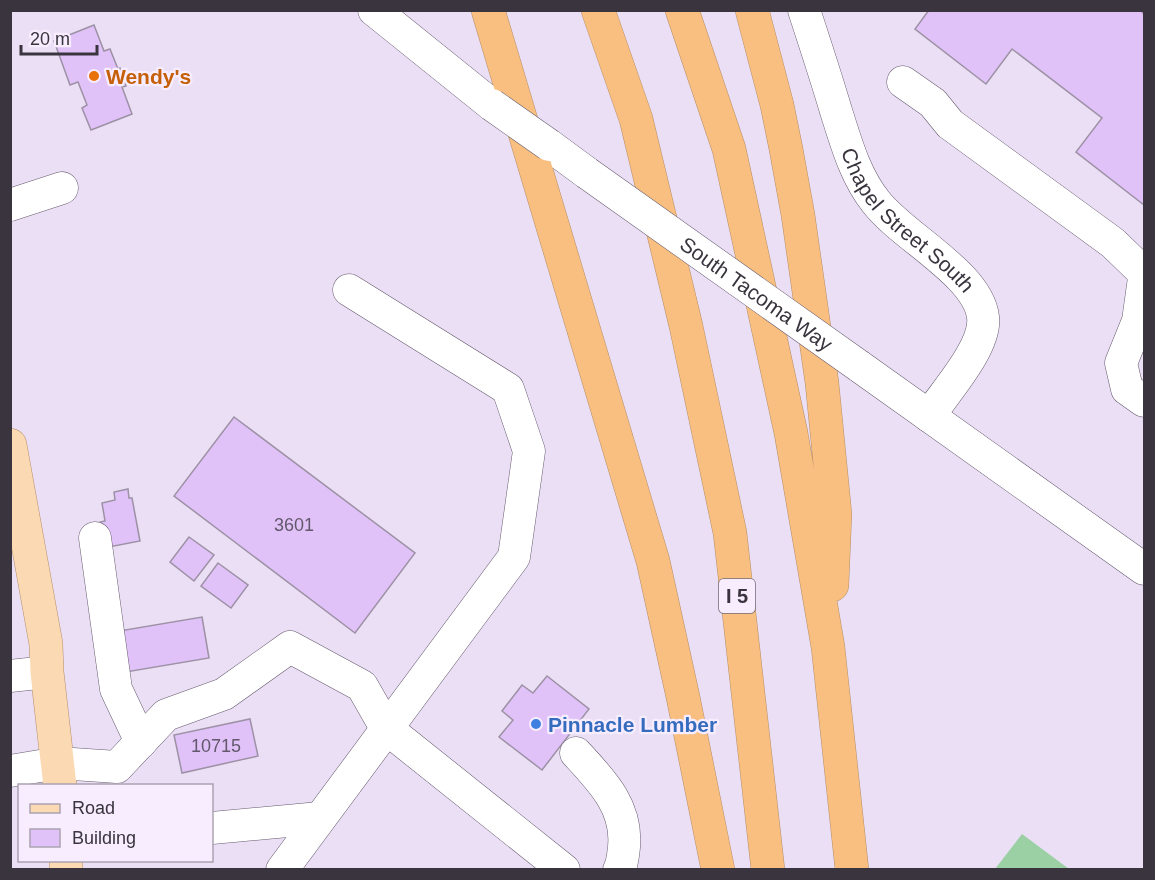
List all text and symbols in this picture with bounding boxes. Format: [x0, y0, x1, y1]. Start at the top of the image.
scale bar [21, 18, 98, 56]
text: 20 m [30, 29, 70, 49]
place label: Wendy's [106, 65, 191, 88]
marker: Wendy's [87, 69, 101, 83]
street label: Chapel Street South [837, 144, 979, 296]
street label: South Tacoma Way [676, 232, 838, 355]
house number: 3601 [274, 515, 314, 535]
road number: I 5 [719, 579, 755, 613]
place label: Pinnacle Lumber [548, 713, 717, 736]
marker: Pinnacle Lumber [529, 717, 543, 731]
house number: 10715 [191, 736, 241, 756]
legend [18, 784, 213, 862]
text: Road [72, 798, 115, 818]
text: Building [72, 828, 136, 848]

